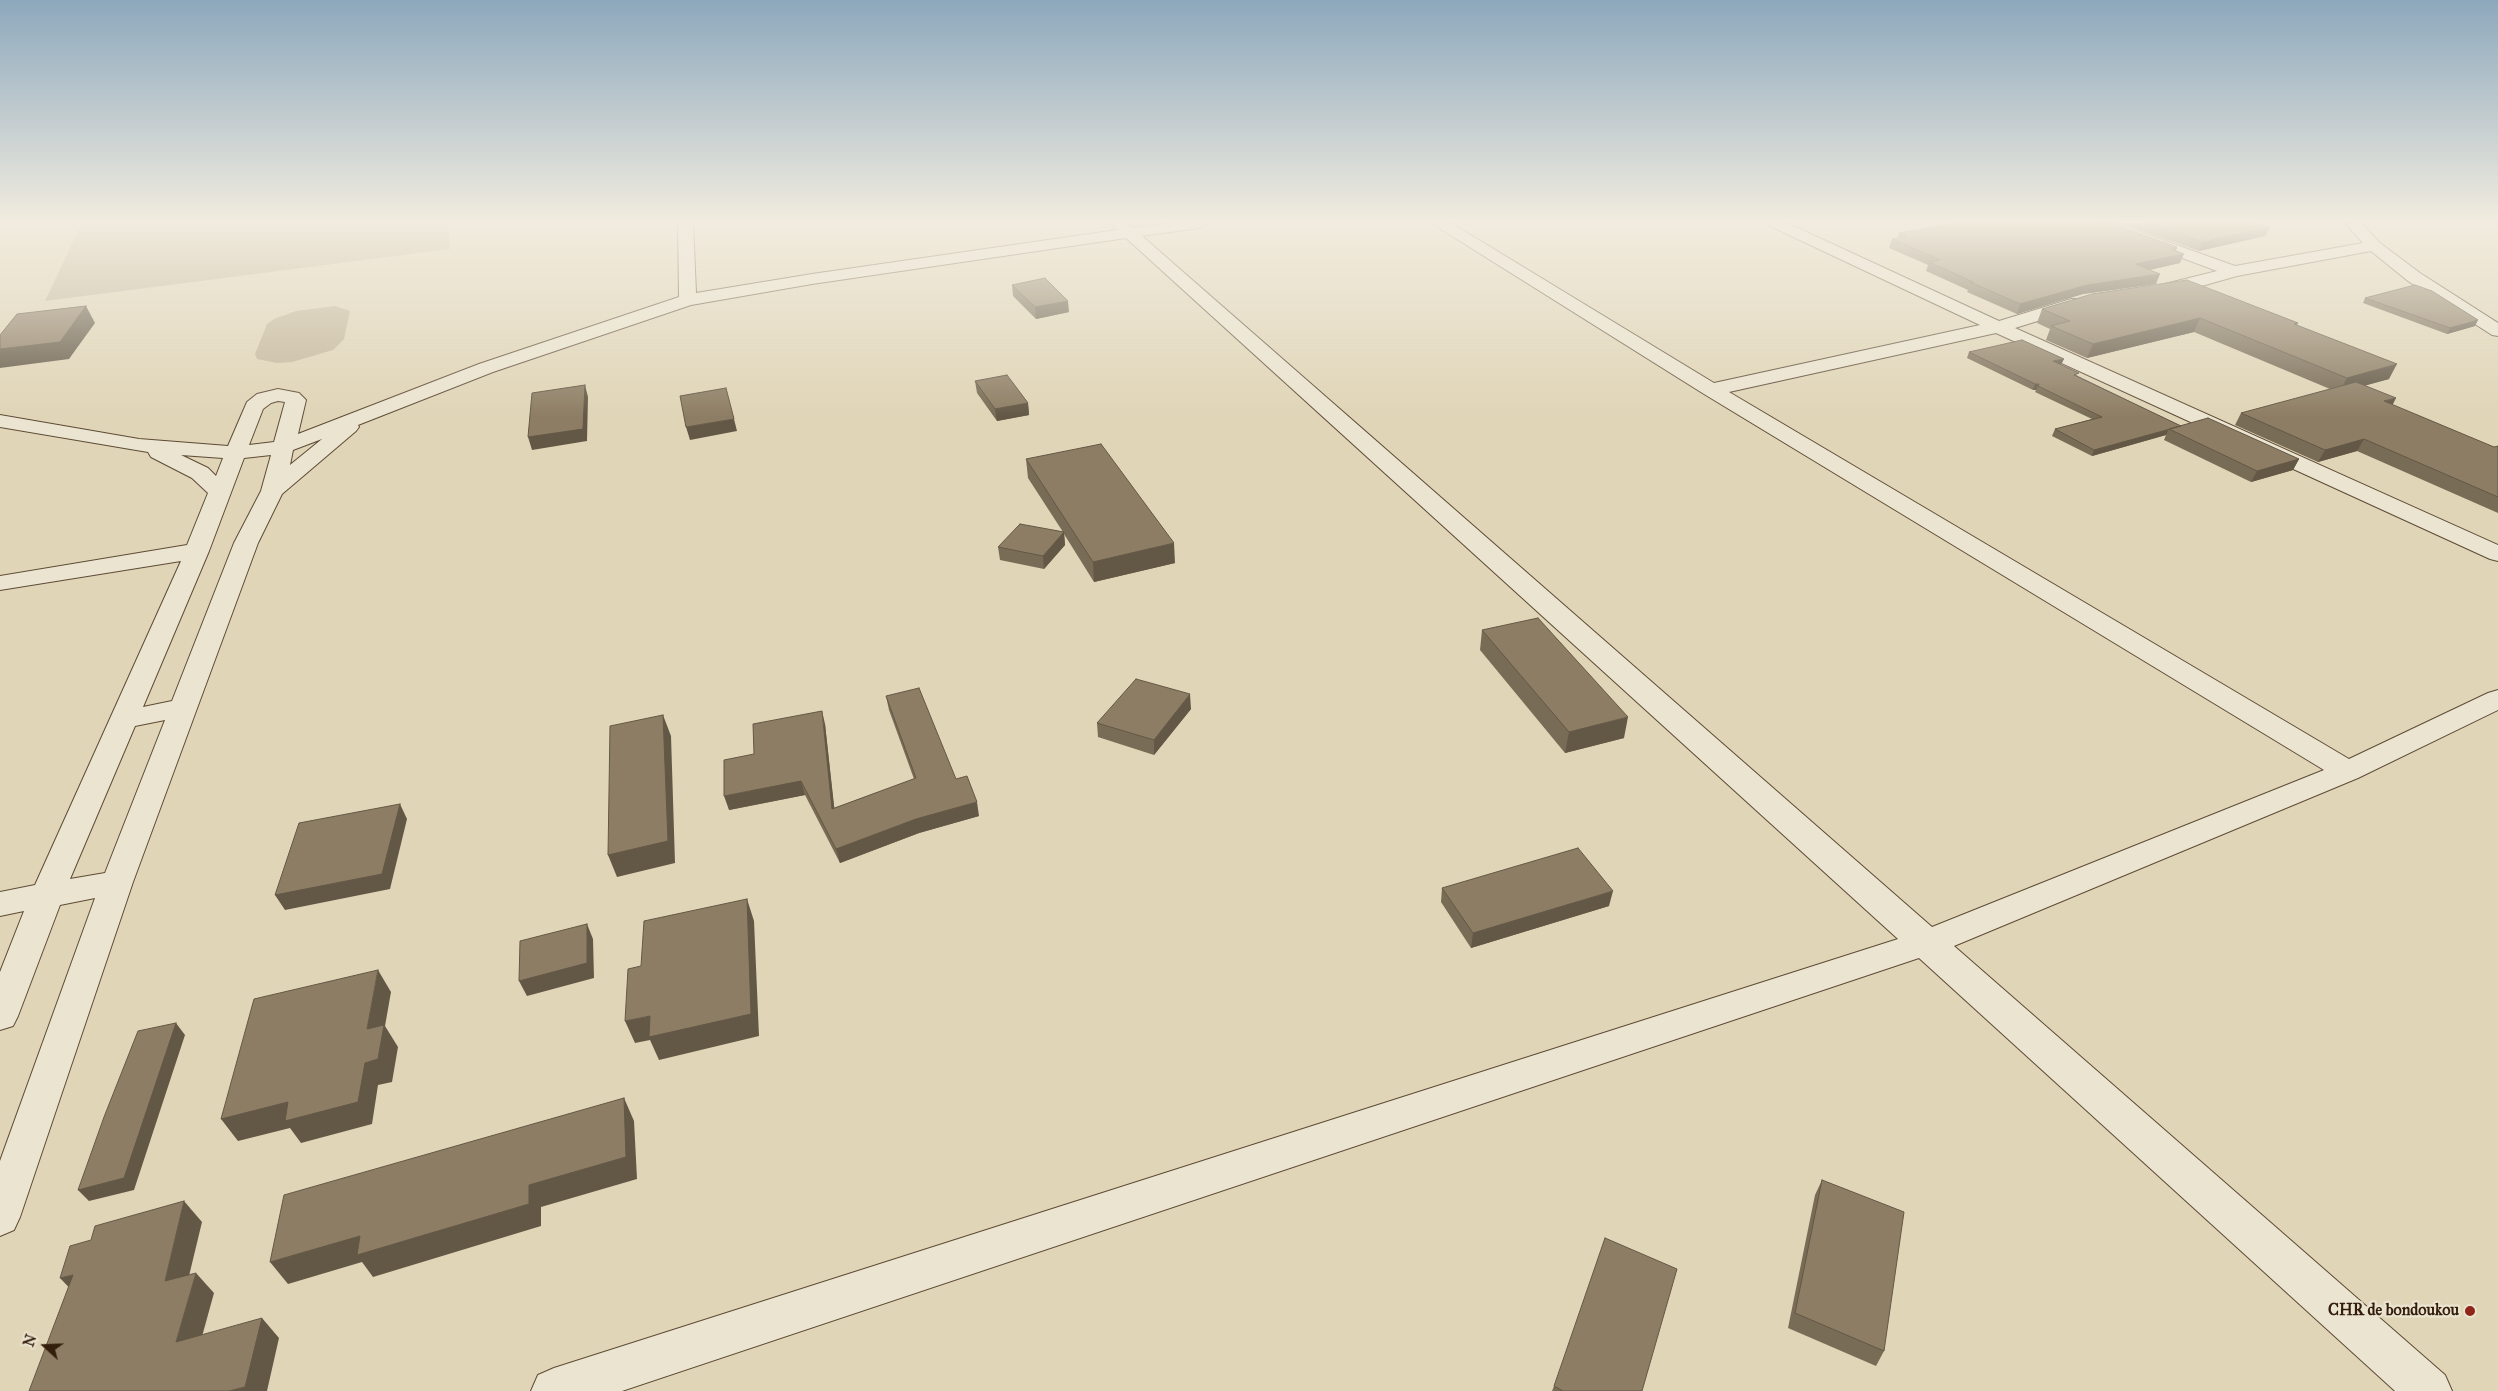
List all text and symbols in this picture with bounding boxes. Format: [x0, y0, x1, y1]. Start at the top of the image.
place label: CHR de bondoukou [2328, 1301, 2459, 1321]
marker: CHR de bondoukou [2463, 1304, 2477, 1318]
north arrow [20, 1321, 70, 1371]
text: N [20, 1332, 40, 1349]

